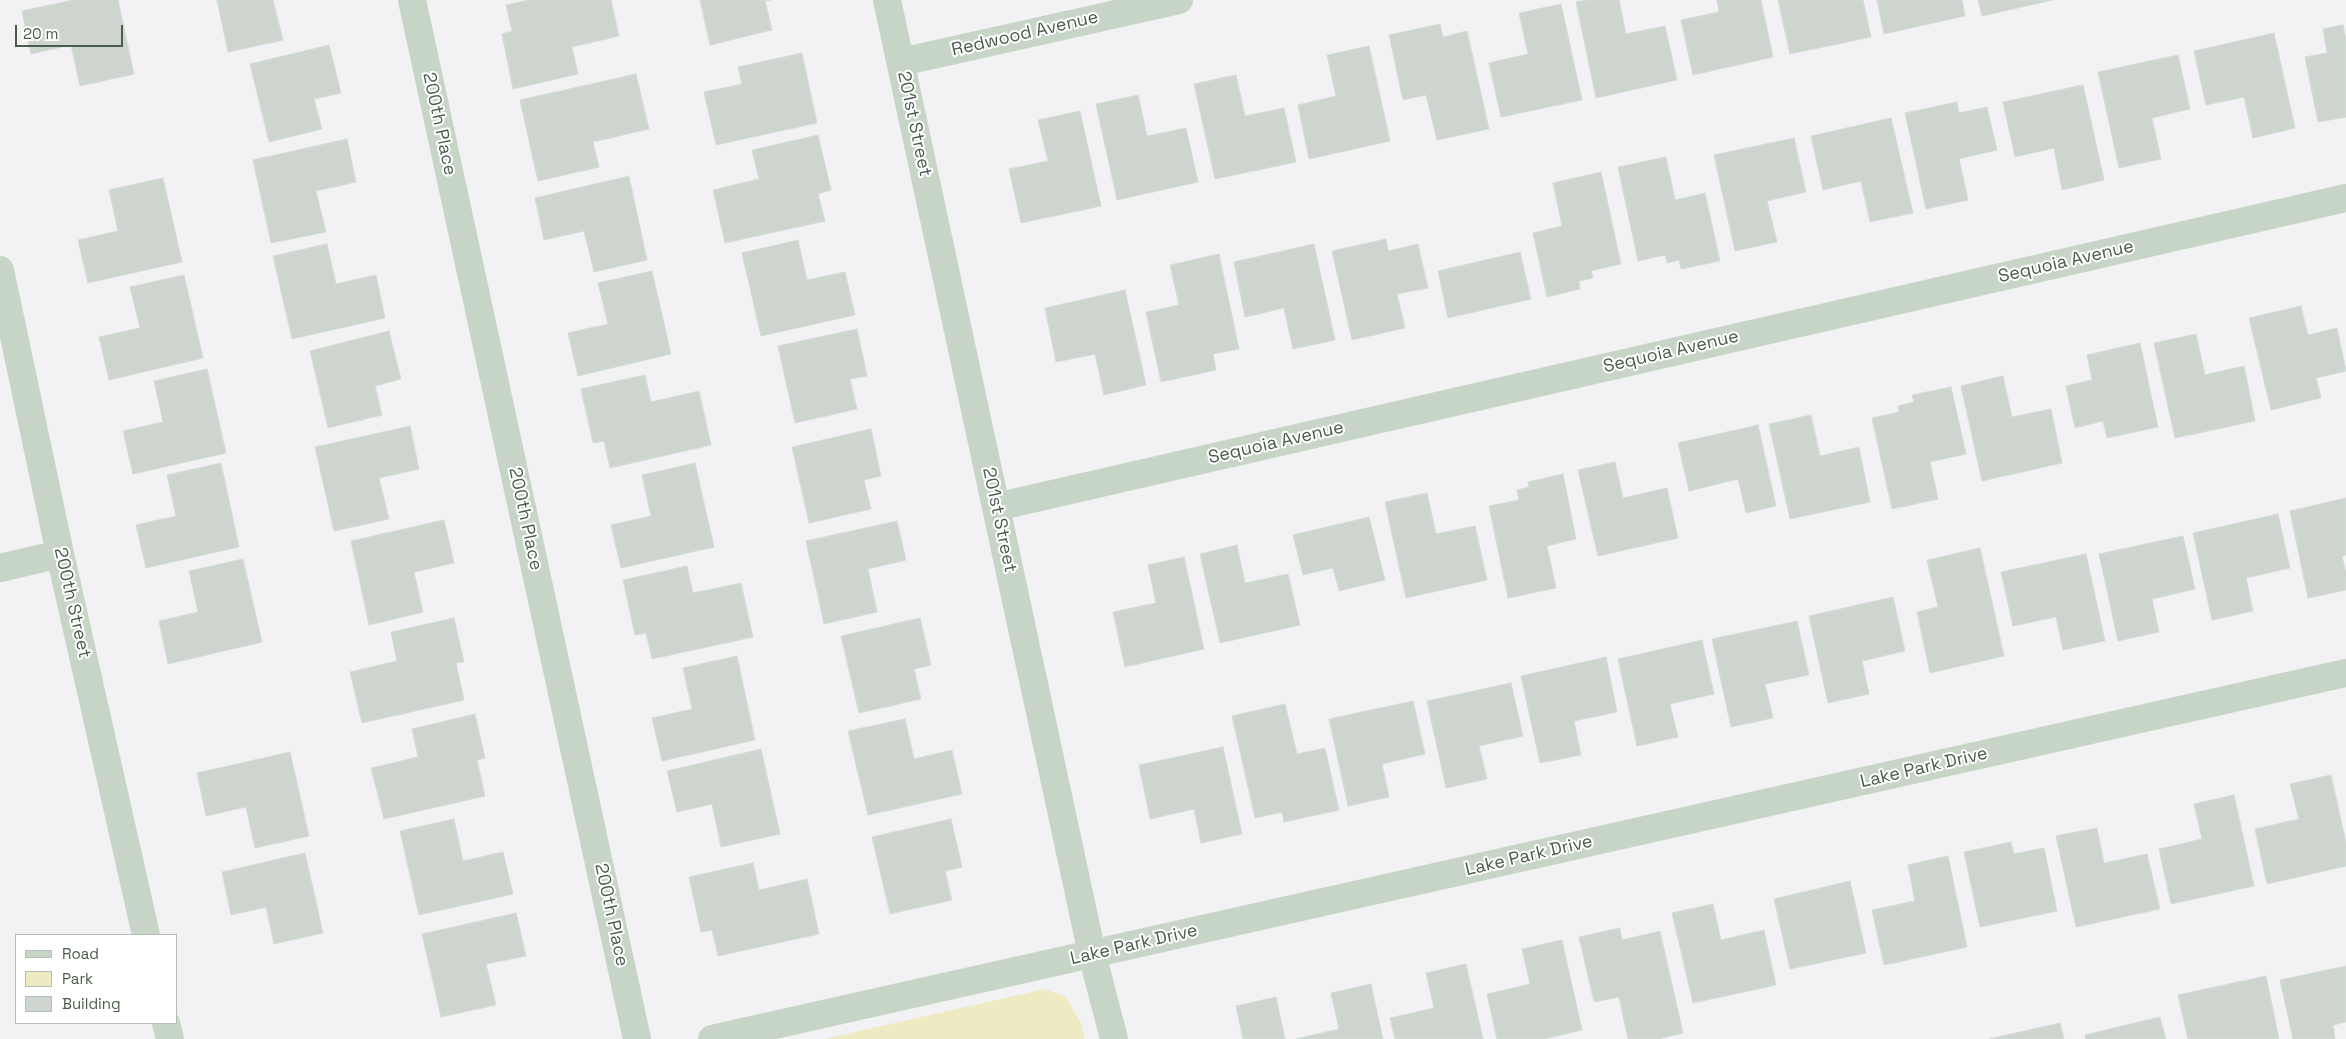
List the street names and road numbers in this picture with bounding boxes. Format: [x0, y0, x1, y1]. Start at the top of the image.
street label: Redwood Avenue [950, 7, 1100, 61]
street label: 201st Street [892, 69, 936, 179]
street label: 200th Place [418, 71, 460, 177]
street label: Sequoia Avenue [1996, 236, 2136, 288]
street label: Sequoia Avenue [1601, 326, 1741, 378]
street label: Sequoia Avenue [1206, 417, 1346, 469]
street label: 201st Street [977, 465, 1021, 575]
street label: 200th Place [504, 466, 546, 572]
street label: 200th Street [49, 546, 95, 660]
street label: Lake Park Drive [1858, 743, 1990, 793]
street label: Lake Park Drive [1463, 831, 1595, 881]
street label: 200th Place [590, 862, 632, 968]
street label: Lake Park Drive [1068, 920, 1200, 970]

